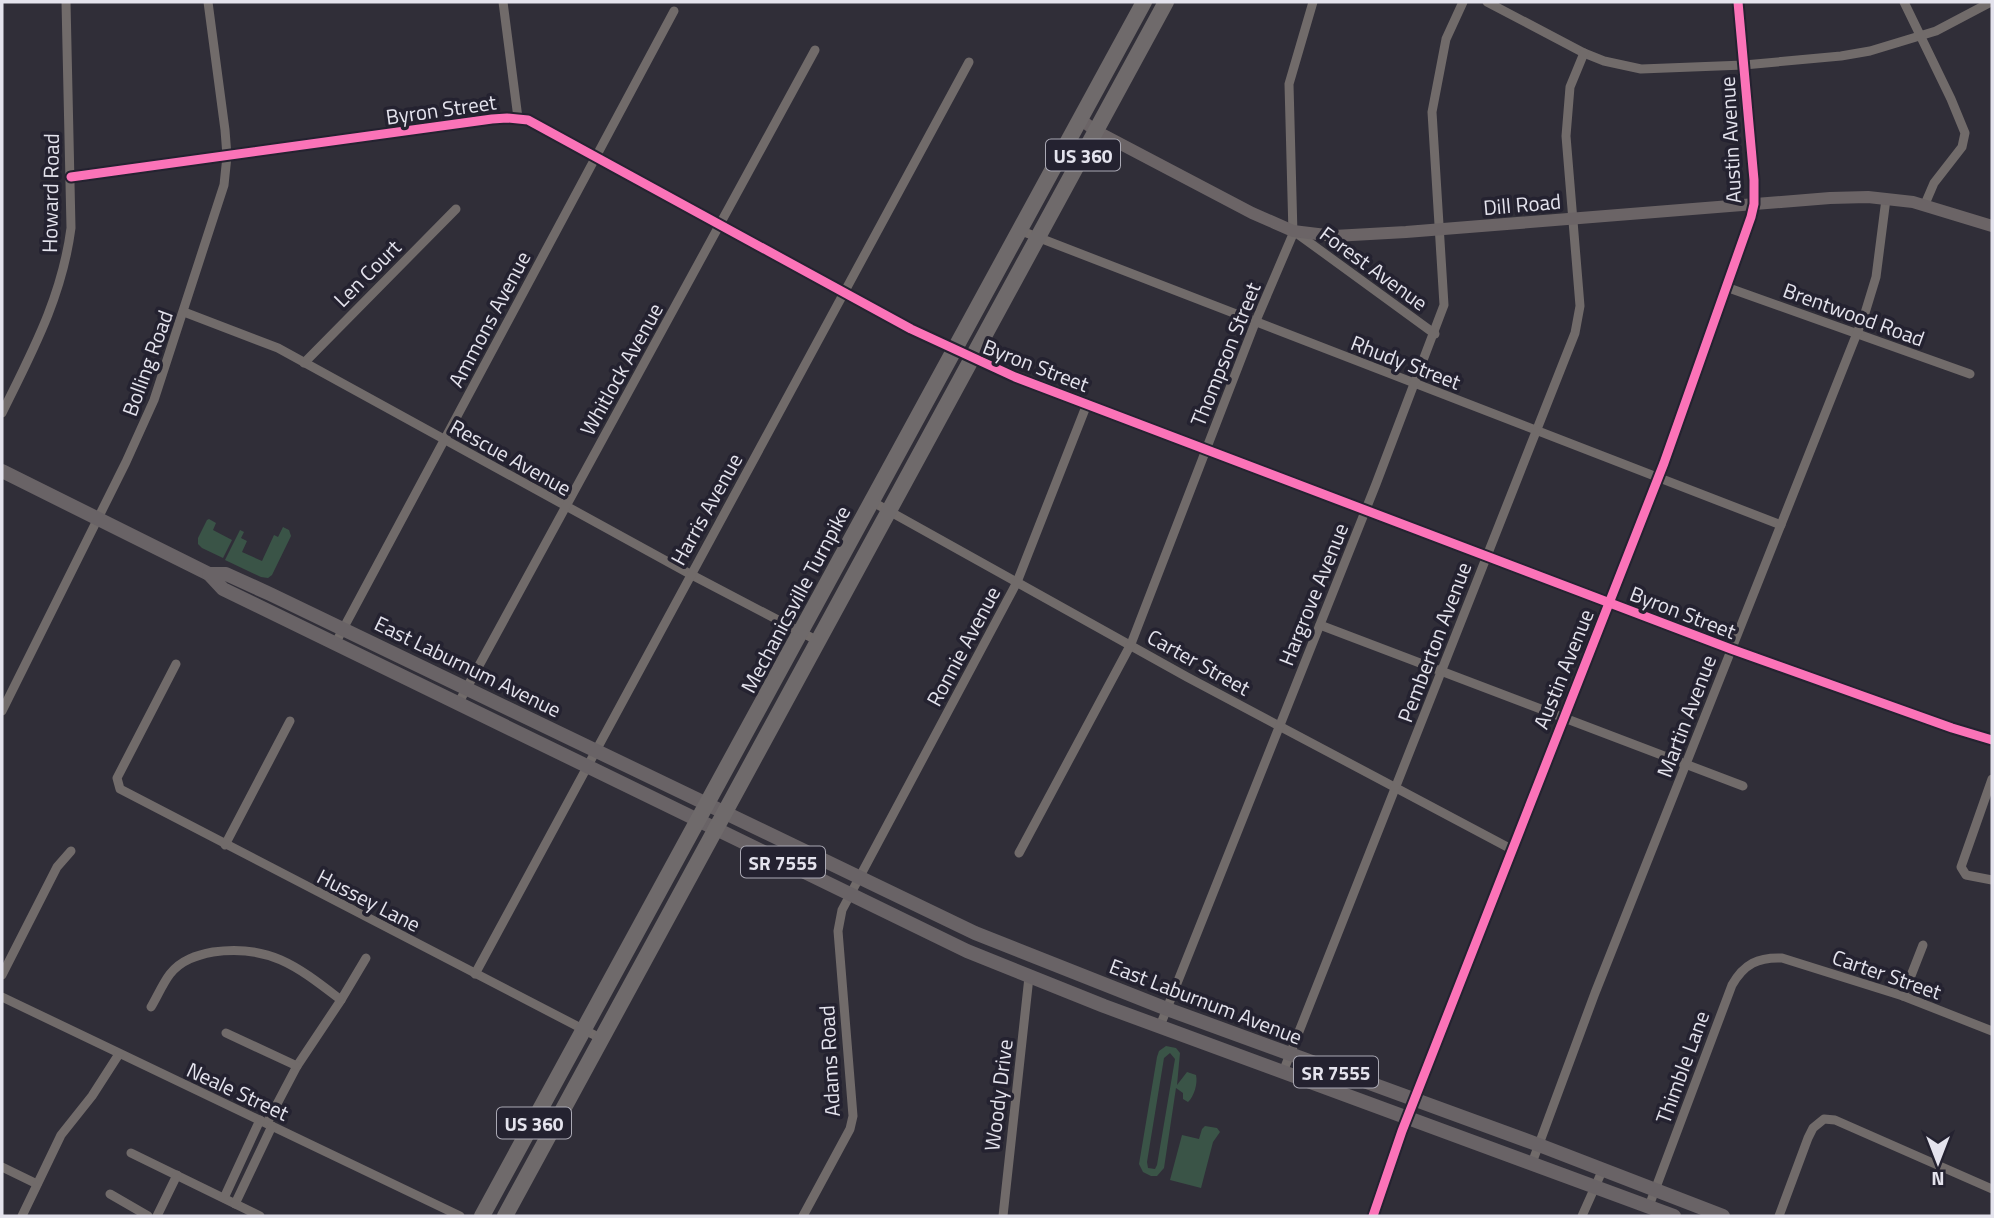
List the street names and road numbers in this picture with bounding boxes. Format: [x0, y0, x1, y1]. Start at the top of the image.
street label: Austin Avenue [1711, 76, 1749, 204]
street label: Byron Street [384, 85, 499, 133]
street label: Howard Road [33, 133, 67, 253]
road number: US 360 [1046, 140, 1120, 170]
street label: Dill Road [1482, 185, 1562, 223]
street label: Forest Avenue [1313, 218, 1435, 318]
street label: Len Court [326, 231, 409, 314]
street label: Ammons Avenue [440, 245, 538, 393]
street label: Brentwood Road [1779, 274, 1929, 354]
street label: Thompson Street [1182, 277, 1269, 431]
street label: Whitlock Avenue [571, 297, 671, 441]
street label: Bolling Road [113, 306, 181, 420]
street label: Rhudy Street [1346, 326, 1466, 398]
street label: Byron Street [978, 330, 1094, 400]
street label: Rescue Avenue [444, 410, 578, 504]
street label: Harris Avenue [662, 447, 750, 571]
street label: Mechanicsville Turnpike [732, 500, 858, 698]
street label: Hargrove Avenue [1270, 518, 1356, 670]
street label: Pemberton Avenue [1389, 557, 1479, 727]
street label: Byron Street [1625, 577, 1741, 647]
street label: Ronnie Avenue [918, 580, 1008, 712]
street label: Austin Avenue [1524, 604, 1602, 734]
street label: East Laburnum Avenue [369, 607, 567, 725]
street label: Carter Street [1142, 621, 1257, 704]
street label: Martin Avenue [1648, 650, 1724, 782]
road number: SR 7555 [741, 846, 825, 877]
street label: Hussey Lane [312, 860, 426, 940]
street label: Carter Street [1828, 940, 1946, 1008]
street label: East Laburnum Avenue [1105, 949, 1307, 1053]
street label: Adams Road [810, 1005, 848, 1117]
street label: Thimble Lane [1647, 1006, 1717, 1128]
street label: Woody Drive [975, 1037, 1021, 1153]
street label: Neale Street [182, 1053, 295, 1129]
road number: SR 7555 [1294, 1056, 1378, 1088]
road number: US 360 [497, 1107, 571, 1138]

